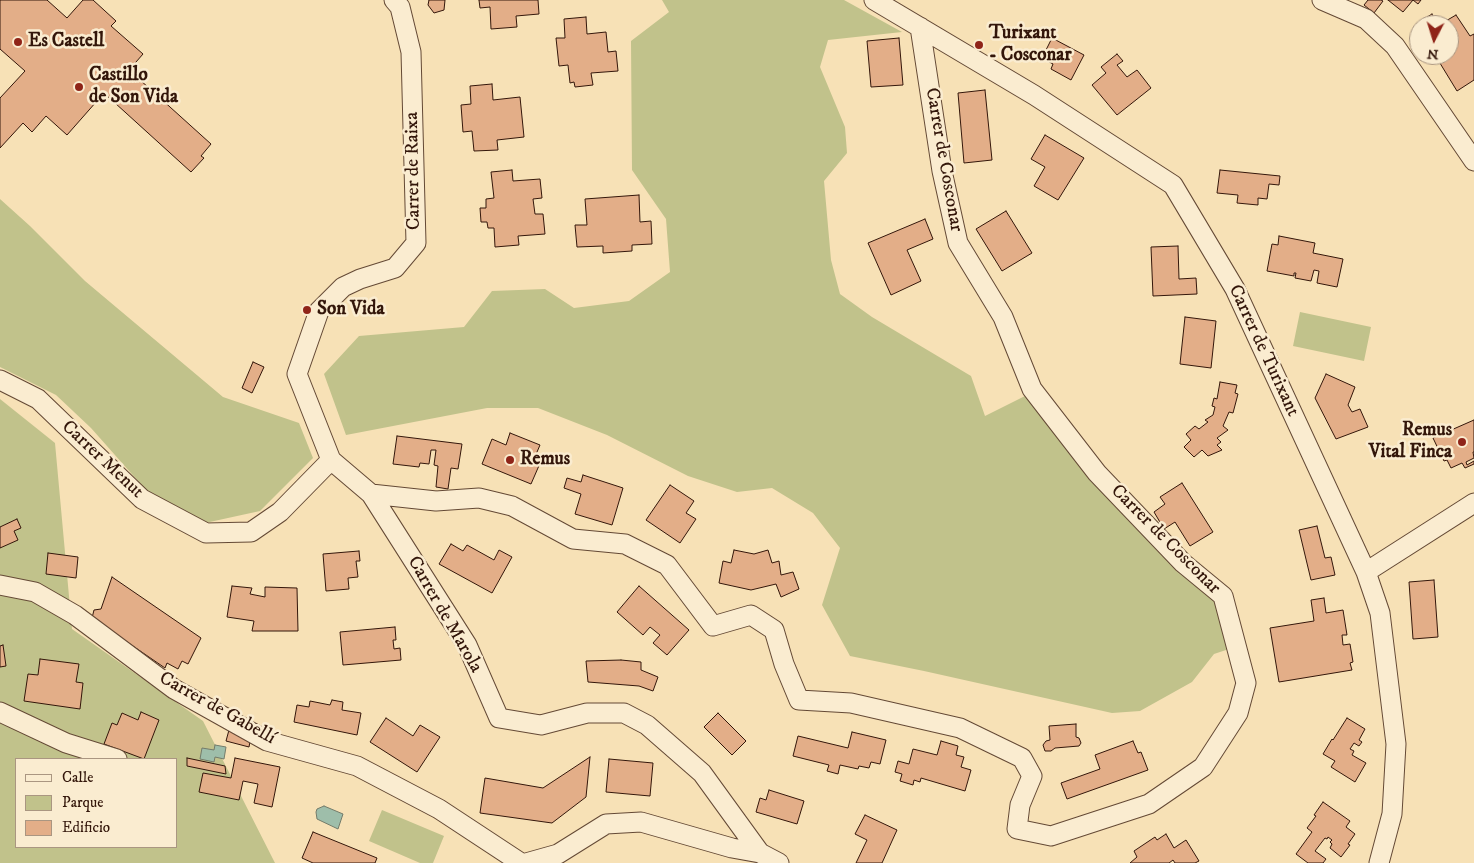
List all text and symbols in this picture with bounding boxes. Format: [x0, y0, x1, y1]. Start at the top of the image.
north arrow [1409, 15, 1459, 65]
place label: Turixant - Cosconar [989, 23, 1071, 67]
place label: Es Castell [28, 31, 104, 53]
marker: Es Castell [12, 36, 24, 48]
marker: Turixant - Cosconar [973, 39, 985, 51]
text: N [1426, 44, 1439, 63]
place label: Castillo de Son Vida [89, 65, 178, 109]
marker: Castillo de Son Vida [73, 81, 85, 93]
street label: Carrer de Cosconar [919, 86, 967, 234]
street label: Carrer de Raixa [402, 112, 426, 230]
street label: Carrer de Turixant [1223, 282, 1303, 420]
place label: Son Vida [317, 299, 385, 321]
marker: Son Vida [301, 304, 313, 316]
street label: Carrer Menut [56, 416, 148, 504]
place label: Remus Vital Finca [1369, 420, 1452, 464]
marker: Remus Vital Finca [1456, 436, 1468, 448]
place label: Remus [520, 449, 570, 471]
marker: Remus [504, 454, 516, 466]
street label: Carrer de Cosconar [1105, 480, 1225, 600]
street label: Carrer de Marola [401, 553, 487, 677]
street label: Carrer de Gabellí [155, 668, 279, 750]
legend [15, 758, 178, 848]
text: Calle [62, 768, 94, 787]
text: Parque [62, 793, 103, 812]
text: Edificio [62, 818, 110, 837]

